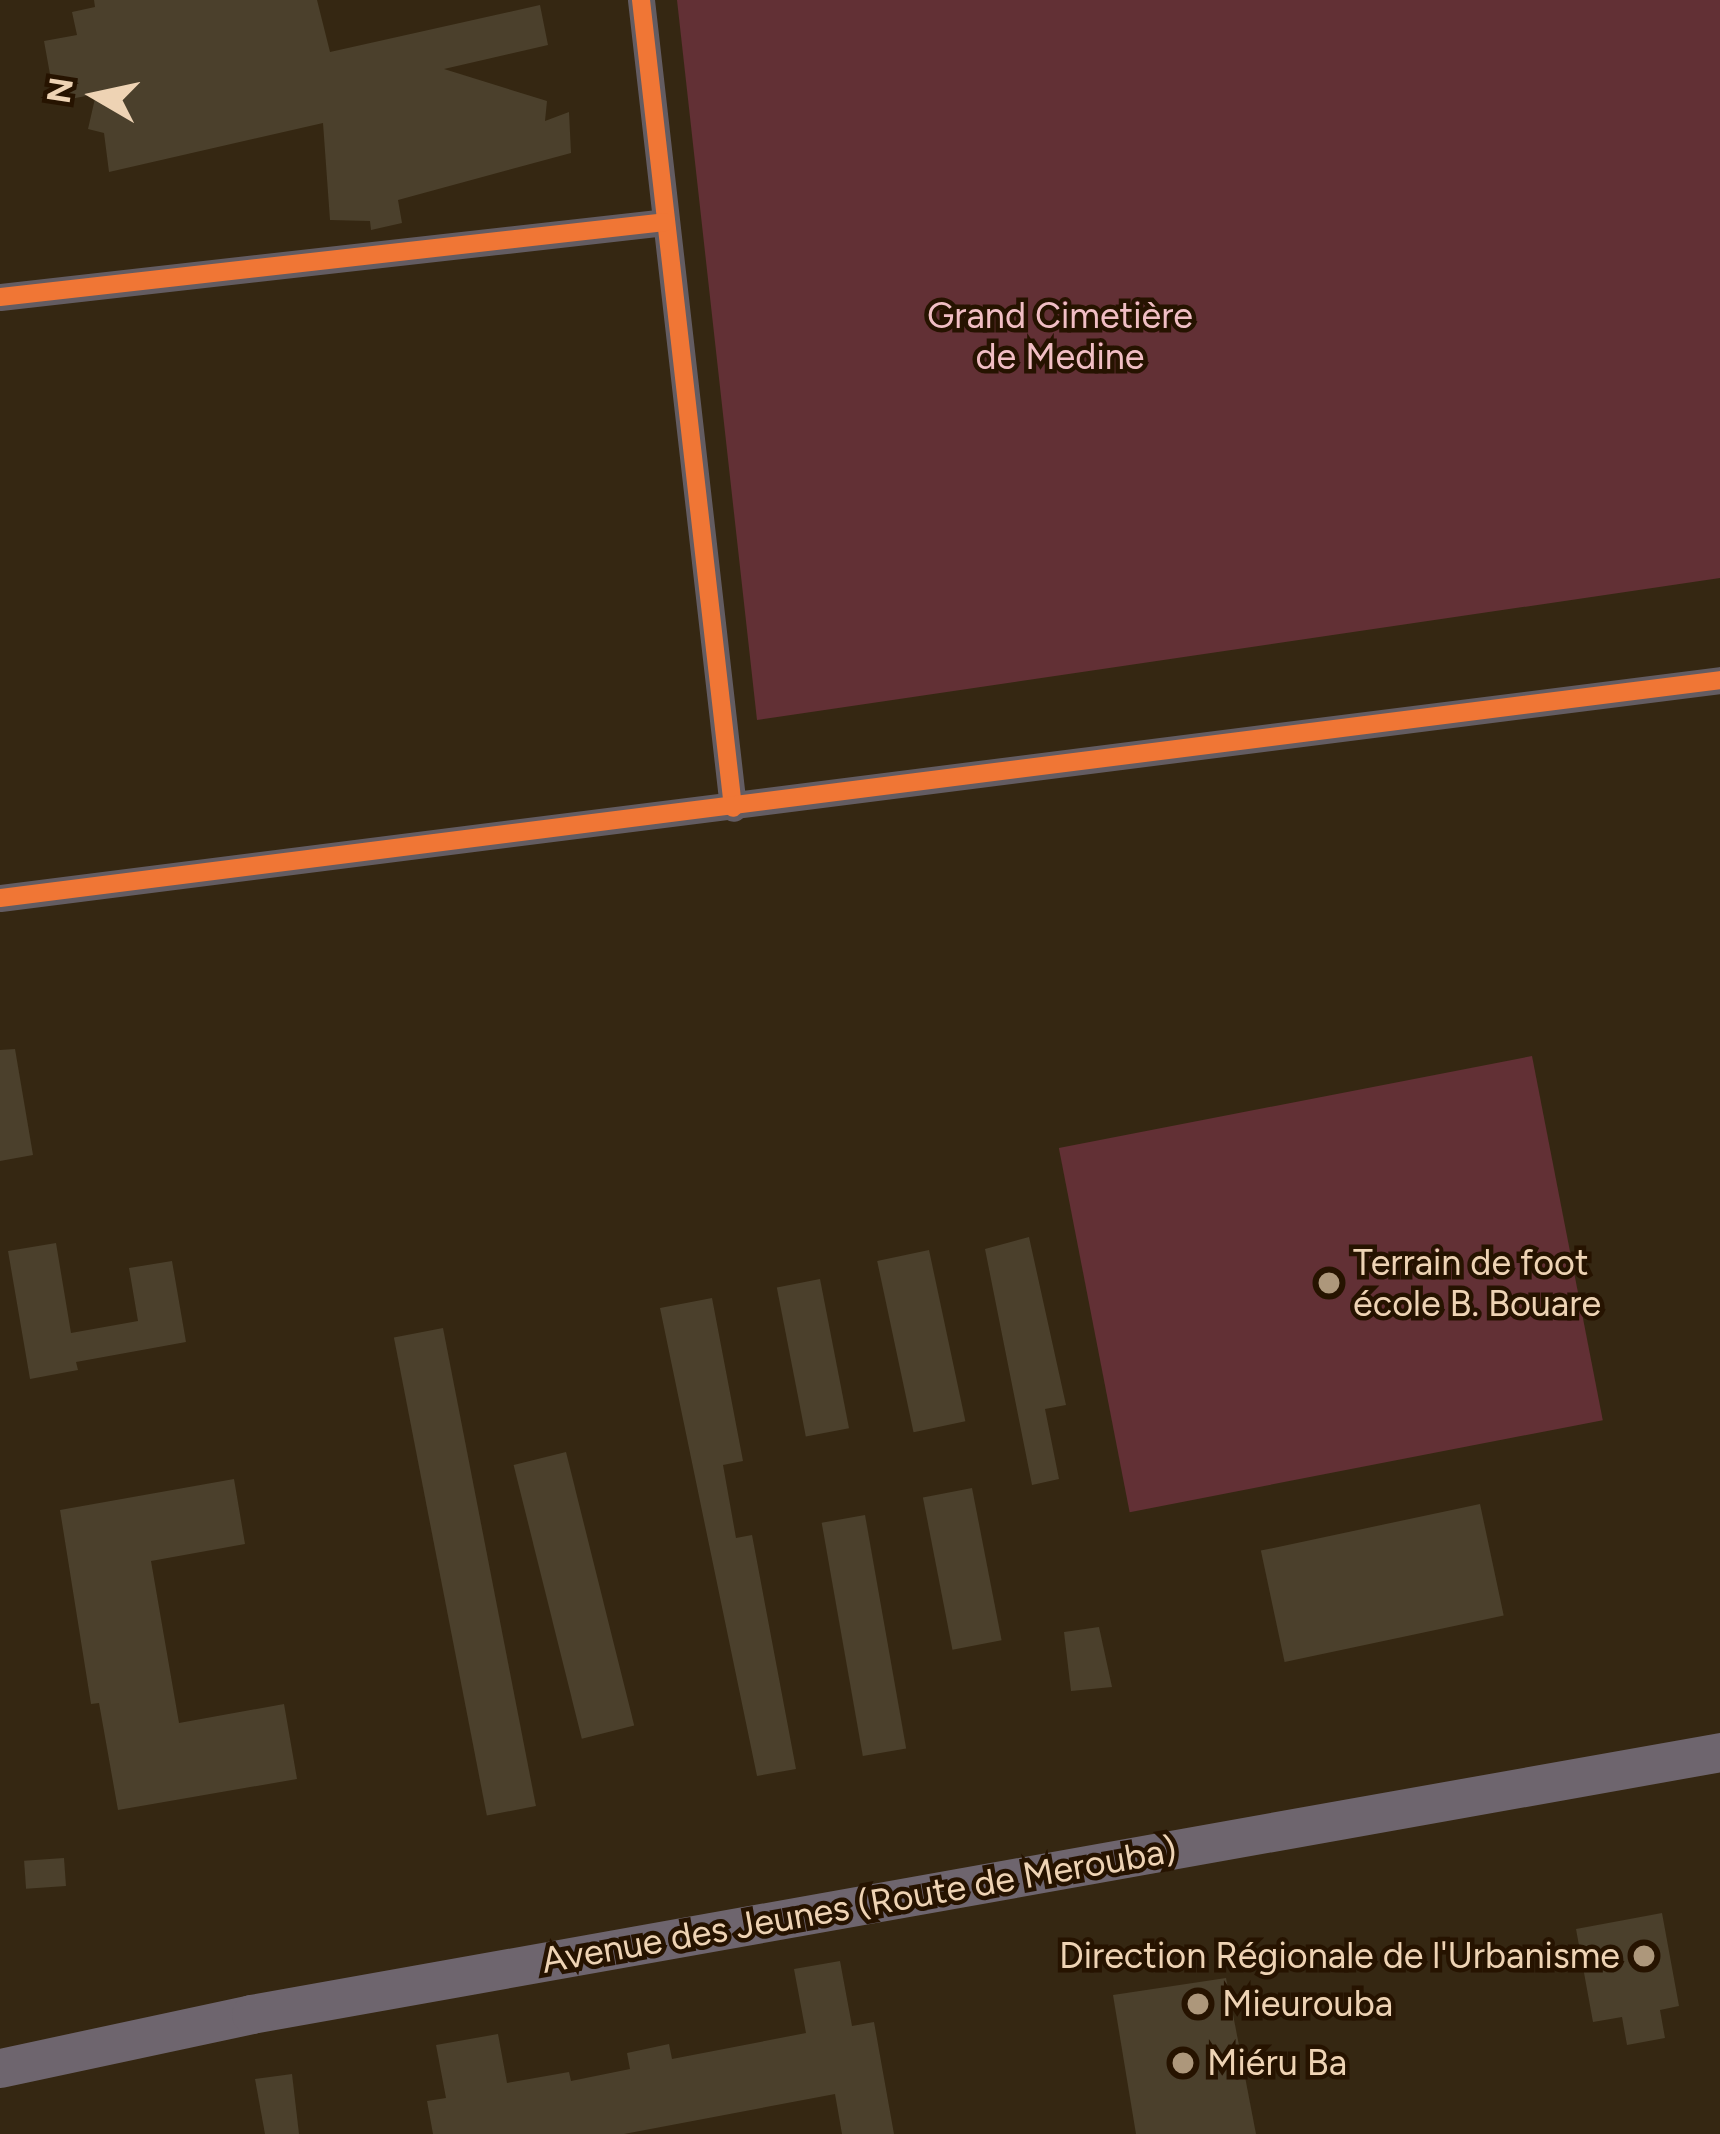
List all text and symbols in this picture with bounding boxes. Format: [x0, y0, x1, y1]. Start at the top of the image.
north arrow [36, 36, 156, 156]
text: N [39, 75, 81, 106]
park label: Grand Cimetière de Medine [927, 293, 1193, 378]
place label: Terrain de foot école B. Bouare [1353, 1240, 1601, 1325]
marker: Terrain de foot école B. Bouare [1316, 1270, 1342, 1296]
street label: Avenue des Jeunes (Route de Merouba) [538, 1828, 1180, 1982]
place label: Direction Régionale de l'Urbanisme [1059, 1934, 1620, 1978]
marker: Direction Régionale de l'Urbanisme [1631, 1943, 1657, 1969]
place label: Mieurouba [1222, 1982, 1393, 2026]
marker: Mieurouba [1185, 1991, 1211, 2017]
place label: Miéru Ba [1207, 2041, 1347, 2085]
marker: Miéru Ba [1170, 2050, 1196, 2076]

